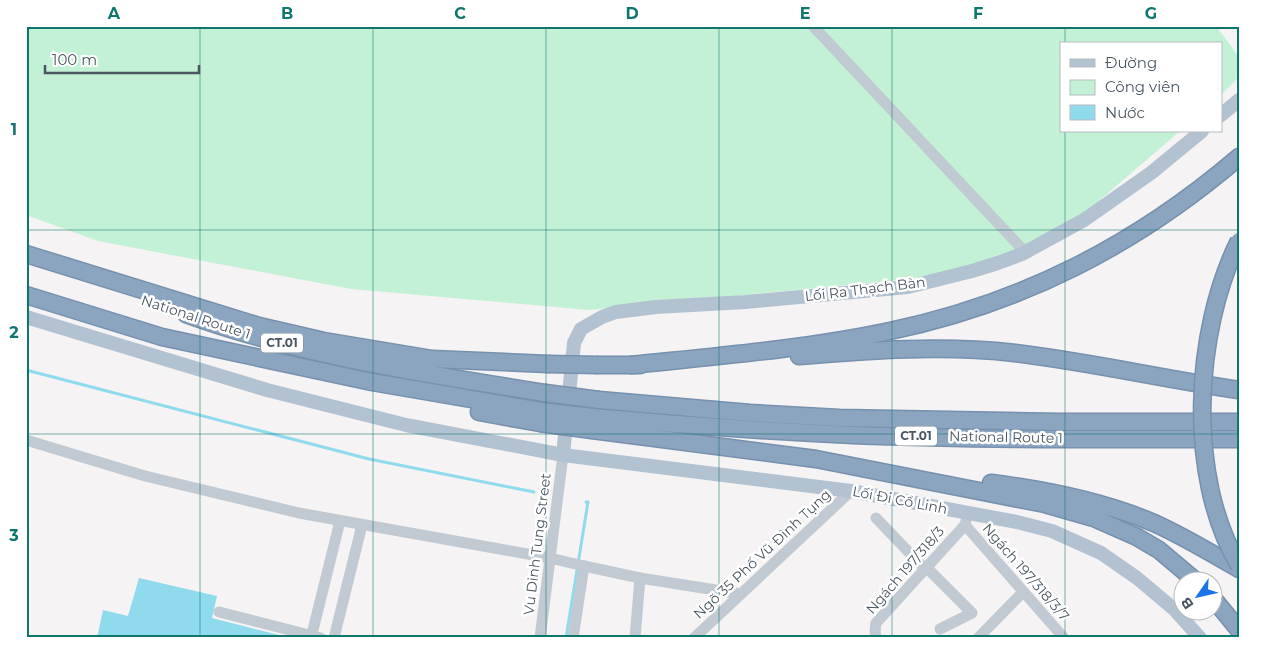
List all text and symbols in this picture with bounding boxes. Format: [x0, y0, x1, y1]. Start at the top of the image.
text: A [107, 4, 121, 23]
text: B [281, 4, 293, 23]
text: C [454, 4, 466, 23]
text: D [625, 4, 639, 23]
text: E [800, 4, 810, 23]
text: F [973, 4, 983, 23]
text: G [1145, 4, 1157, 23]
scale bar [45, 42, 199, 74]
legend [1060, 42, 1222, 132]
text: 100 m [52, 50, 97, 69]
text: Đường [1105, 53, 1157, 72]
text: Công viên [1105, 77, 1180, 96]
text: Nước [1105, 103, 1145, 122]
text: 1 [11, 120, 17, 139]
street label: Lối Ra Thạch Bàn [804, 273, 926, 305]
street label: National Route 1 [139, 291, 253, 343]
text: 2 [9, 323, 19, 342]
road number: CT.01 [261, 333, 303, 352]
road number: CT.01 [895, 426, 937, 446]
street label: National Route 1 [949, 427, 1063, 447]
street label: Vu Dinh Tung Street [519, 472, 555, 616]
street label: Lối Đi Cổ Linh [851, 482, 949, 518]
street label: Ngõ 35 Phố Vũ Đình Tụng [690, 486, 834, 622]
street label: Ngách 197/318/3/7 [979, 519, 1073, 625]
street label: Ngách 197/318/3 [862, 522, 948, 618]
text: 3 [8, 526, 19, 545]
north arrow [1172, 572, 1222, 622]
text: B [1177, 594, 1198, 613]

